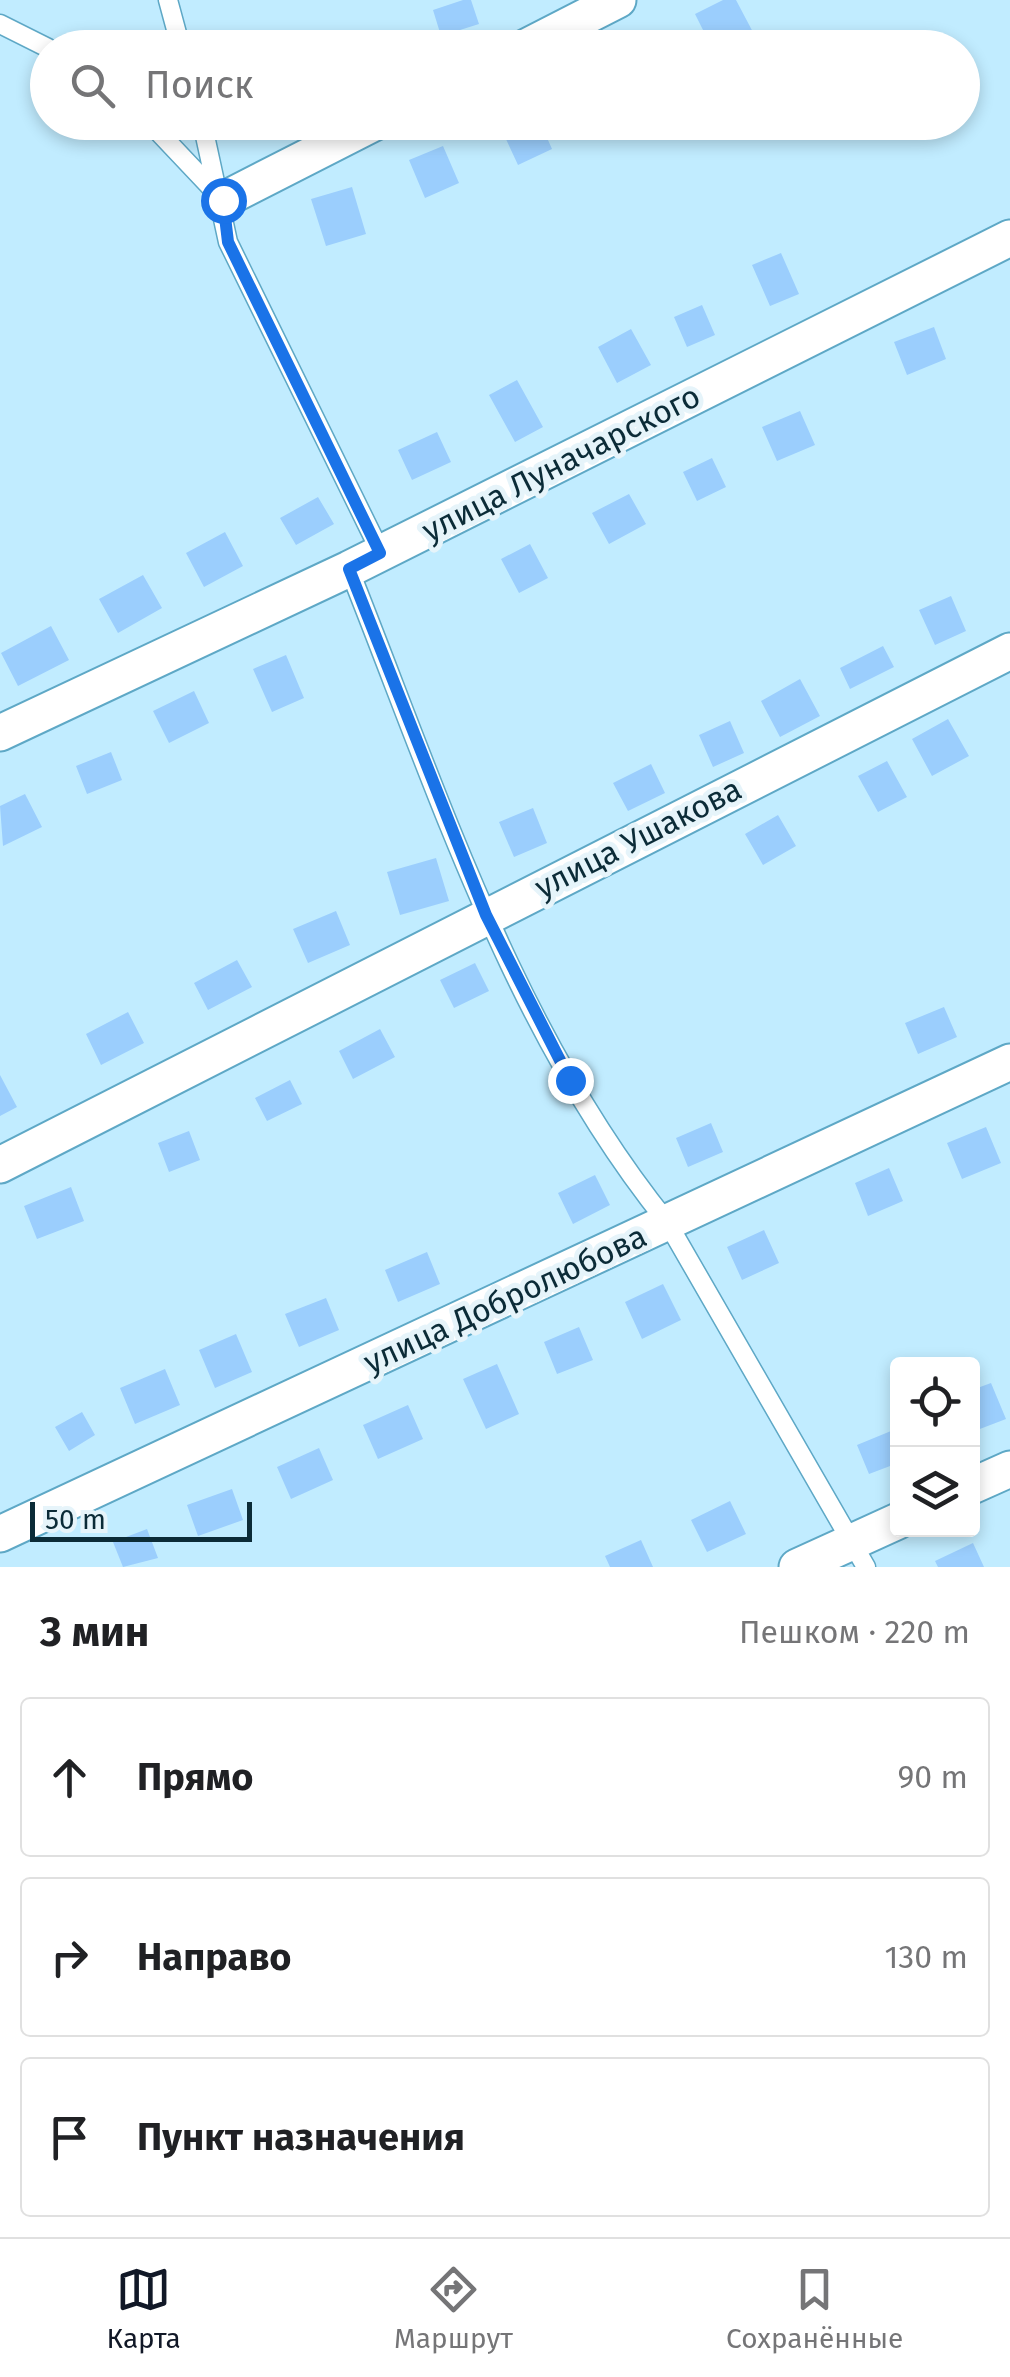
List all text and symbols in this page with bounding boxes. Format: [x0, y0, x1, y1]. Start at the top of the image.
search box [30, 30, 980, 140]
icon: search [65, 58, 120, 113]
text: Поиск [145, 62, 254, 108]
route start [201, 178, 247, 224]
street label: улица Луначарского [416, 376, 706, 550]
street label: улица Ушакова [528, 770, 748, 906]
route end [548, 1058, 594, 1104]
street label: улица Добролюбова [358, 1217, 652, 1381]
map controls [890, 1357, 980, 1537]
button: locate [890, 1357, 980, 1447]
button: layers [890, 1447, 980, 1537]
scale bar [30, 1497, 252, 1542]
text: 50 m [45, 1503, 106, 1536]
text: 3 мин [40, 1607, 149, 1657]
text: Пешком · 220 m [739, 1613, 970, 1651]
icon: ahead [42, 1750, 97, 1805]
text: Прямо [137, 1754, 253, 1800]
text: 90 m [897, 1758, 968, 1796]
icon: right [42, 1930, 97, 1985]
text: Направо [137, 1934, 291, 1980]
text: 130 m [884, 1938, 968, 1976]
icon: arrive [42, 2110, 97, 2165]
text: Пункт назначения [137, 2114, 465, 2160]
tab: Карта [107, 2262, 181, 2355]
tab: Маршрут [394, 2262, 513, 2355]
tab: Сохранённые [726, 2262, 903, 2355]

